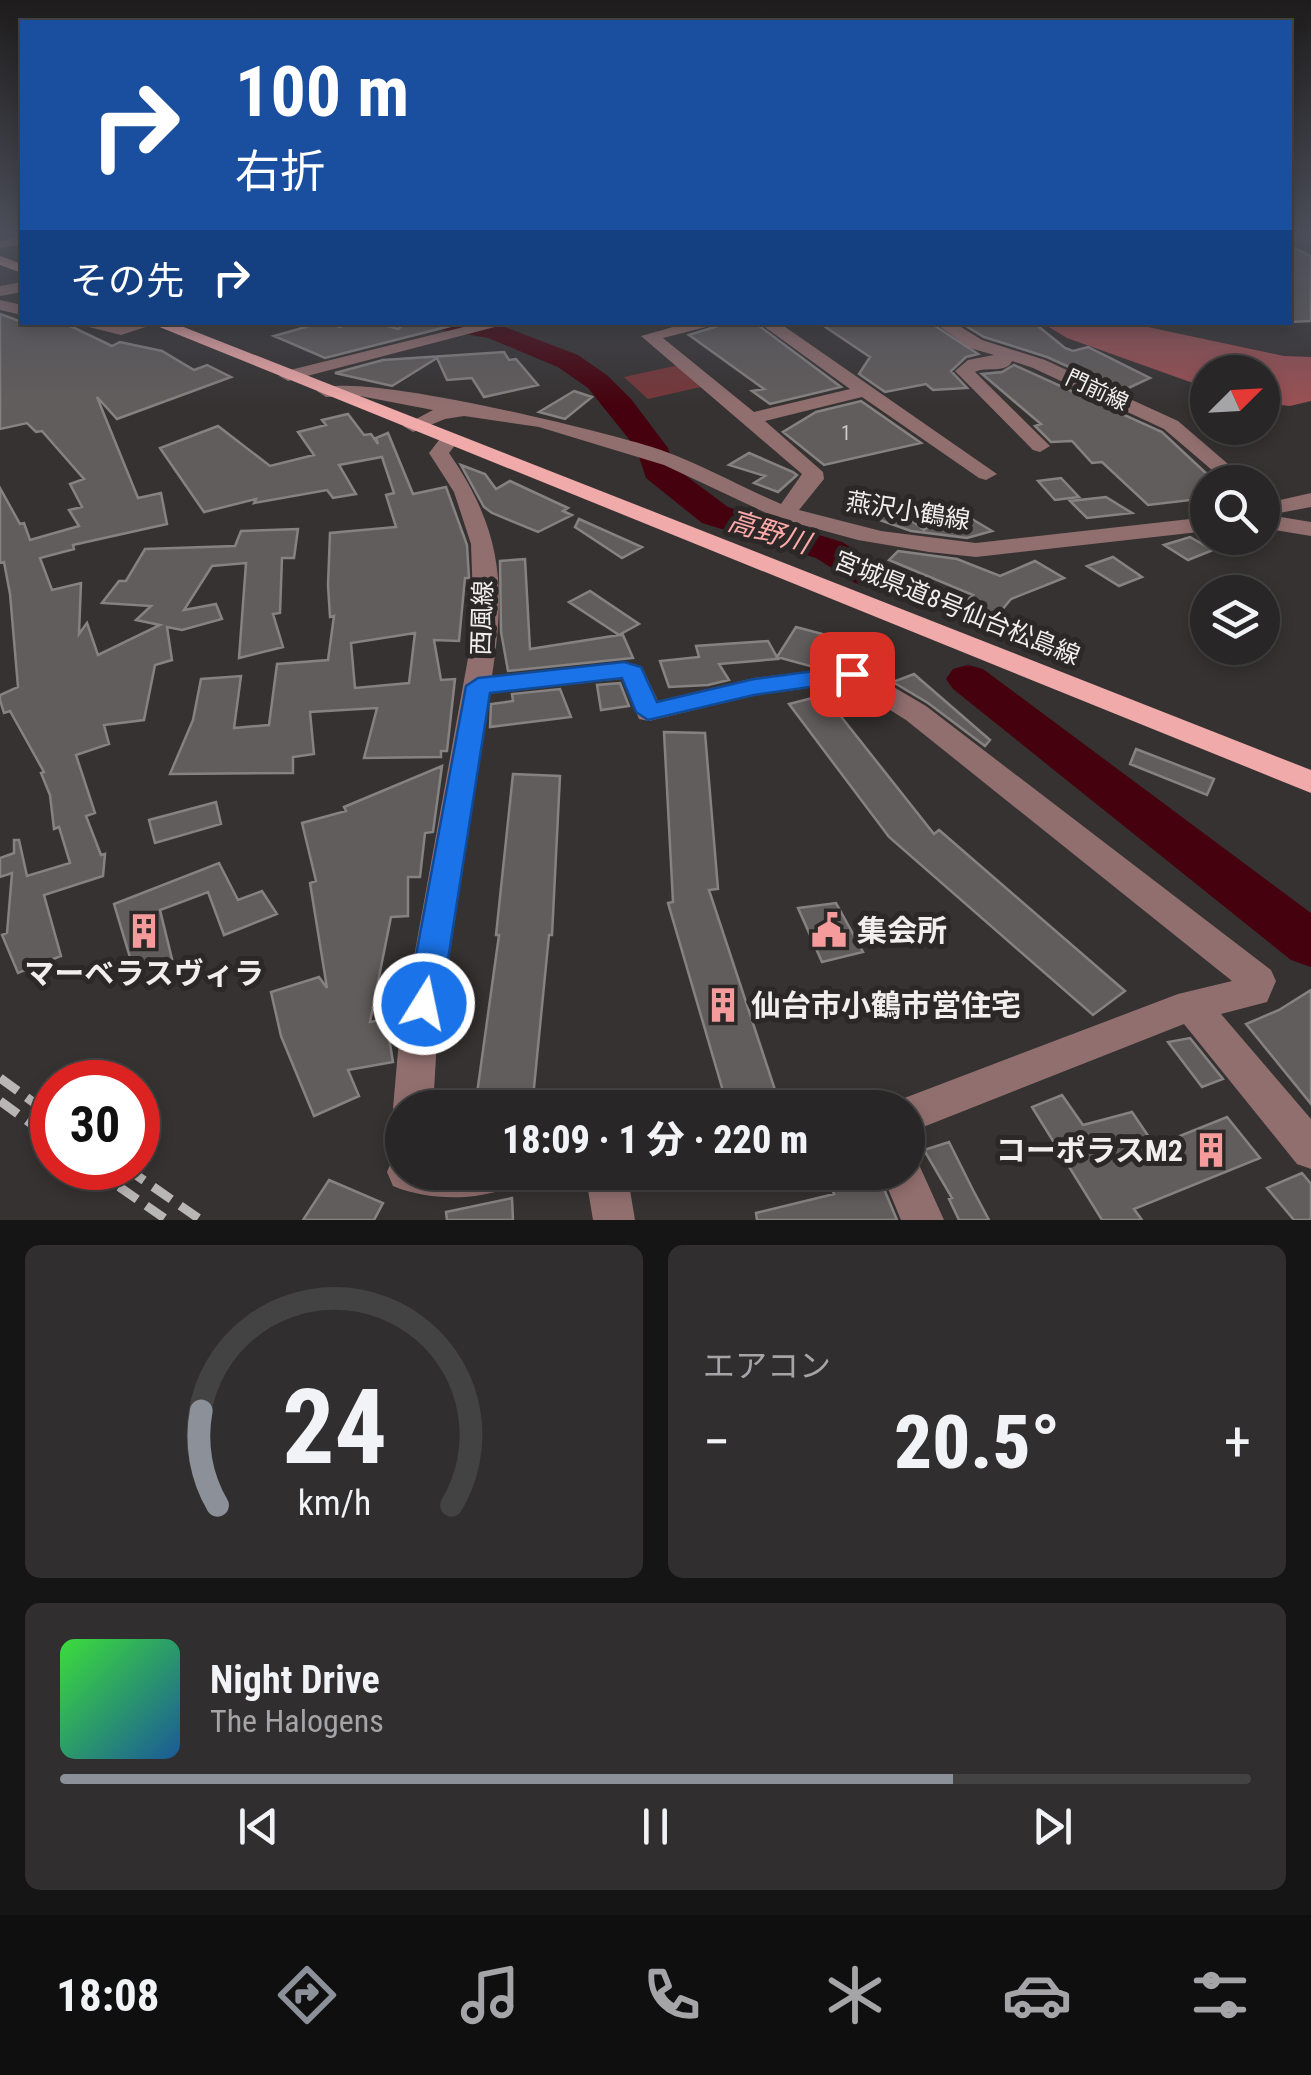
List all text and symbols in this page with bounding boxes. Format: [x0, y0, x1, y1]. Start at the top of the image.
text: 100 m [235, 51, 409, 133]
icon: right [70, 60, 200, 190]
text: 右折 [235, 145, 325, 198]
icon: right [204, 250, 259, 305]
text: その先 [70, 259, 184, 303]
north arrow [1190, 355, 1280, 445]
map controls [1190, 355, 1280, 665]
street label: 門前線 [1062, 365, 1132, 415]
house number: 1 [841, 421, 851, 445]
button: search [1190, 465, 1280, 555]
street label: 燕沢小鶴線 [844, 487, 972, 535]
water label: 高野川 [724, 504, 817, 561]
street label: 宮城県道8号仙台松島線 [830, 545, 1084, 671]
button: layers [1190, 575, 1280, 665]
street label: 西風線 [466, 580, 498, 656]
pin [810, 632, 895, 717]
icon: arrive [825, 647, 880, 702]
public building icon: 集会所 [810, 911, 848, 949]
building icon: マーベラスヴィラ [125, 912, 163, 950]
place label: 集会所 [857, 913, 947, 948]
position arrow [372, 952, 476, 1056]
place label: マーベラスヴィラ [24, 956, 264, 991]
building icon: 仙台市小鶴市営住宅 [704, 986, 742, 1024]
place label: 仙台市小鶴市営住宅 [751, 988, 1021, 1023]
speed limit sign: 30 [30, 1060, 160, 1190]
text: 18:09 · 1 分 · 220 m [502, 1118, 808, 1162]
building icon: コーポラスM2 [1192, 1131, 1230, 1169]
place label: コーポラスM2 [996, 1133, 1183, 1168]
text: エアコン [703, 1347, 831, 1385]
text: 24 [281, 1367, 387, 1488]
text: 20.5° [894, 1398, 1060, 1486]
text: − [703, 1410, 731, 1474]
text: + [1224, 1410, 1251, 1474]
text: km/h [297, 1482, 371, 1524]
text: Night Drive [210, 1658, 380, 1702]
text: The Halogens [210, 1702, 384, 1740]
icon: previous [231, 1799, 286, 1854]
icon: pause [628, 1799, 683, 1854]
icon: next [1025, 1799, 1080, 1854]
icon: directions [272, 1960, 342, 2030]
icon: music [455, 1960, 525, 2030]
icon: phone [637, 1960, 707, 2030]
icon: climate [820, 1960, 890, 2030]
icon: car [1002, 1960, 1072, 2030]
icon: filters [1185, 1960, 1255, 2030]
text: 18:08 [56, 1969, 160, 2022]

